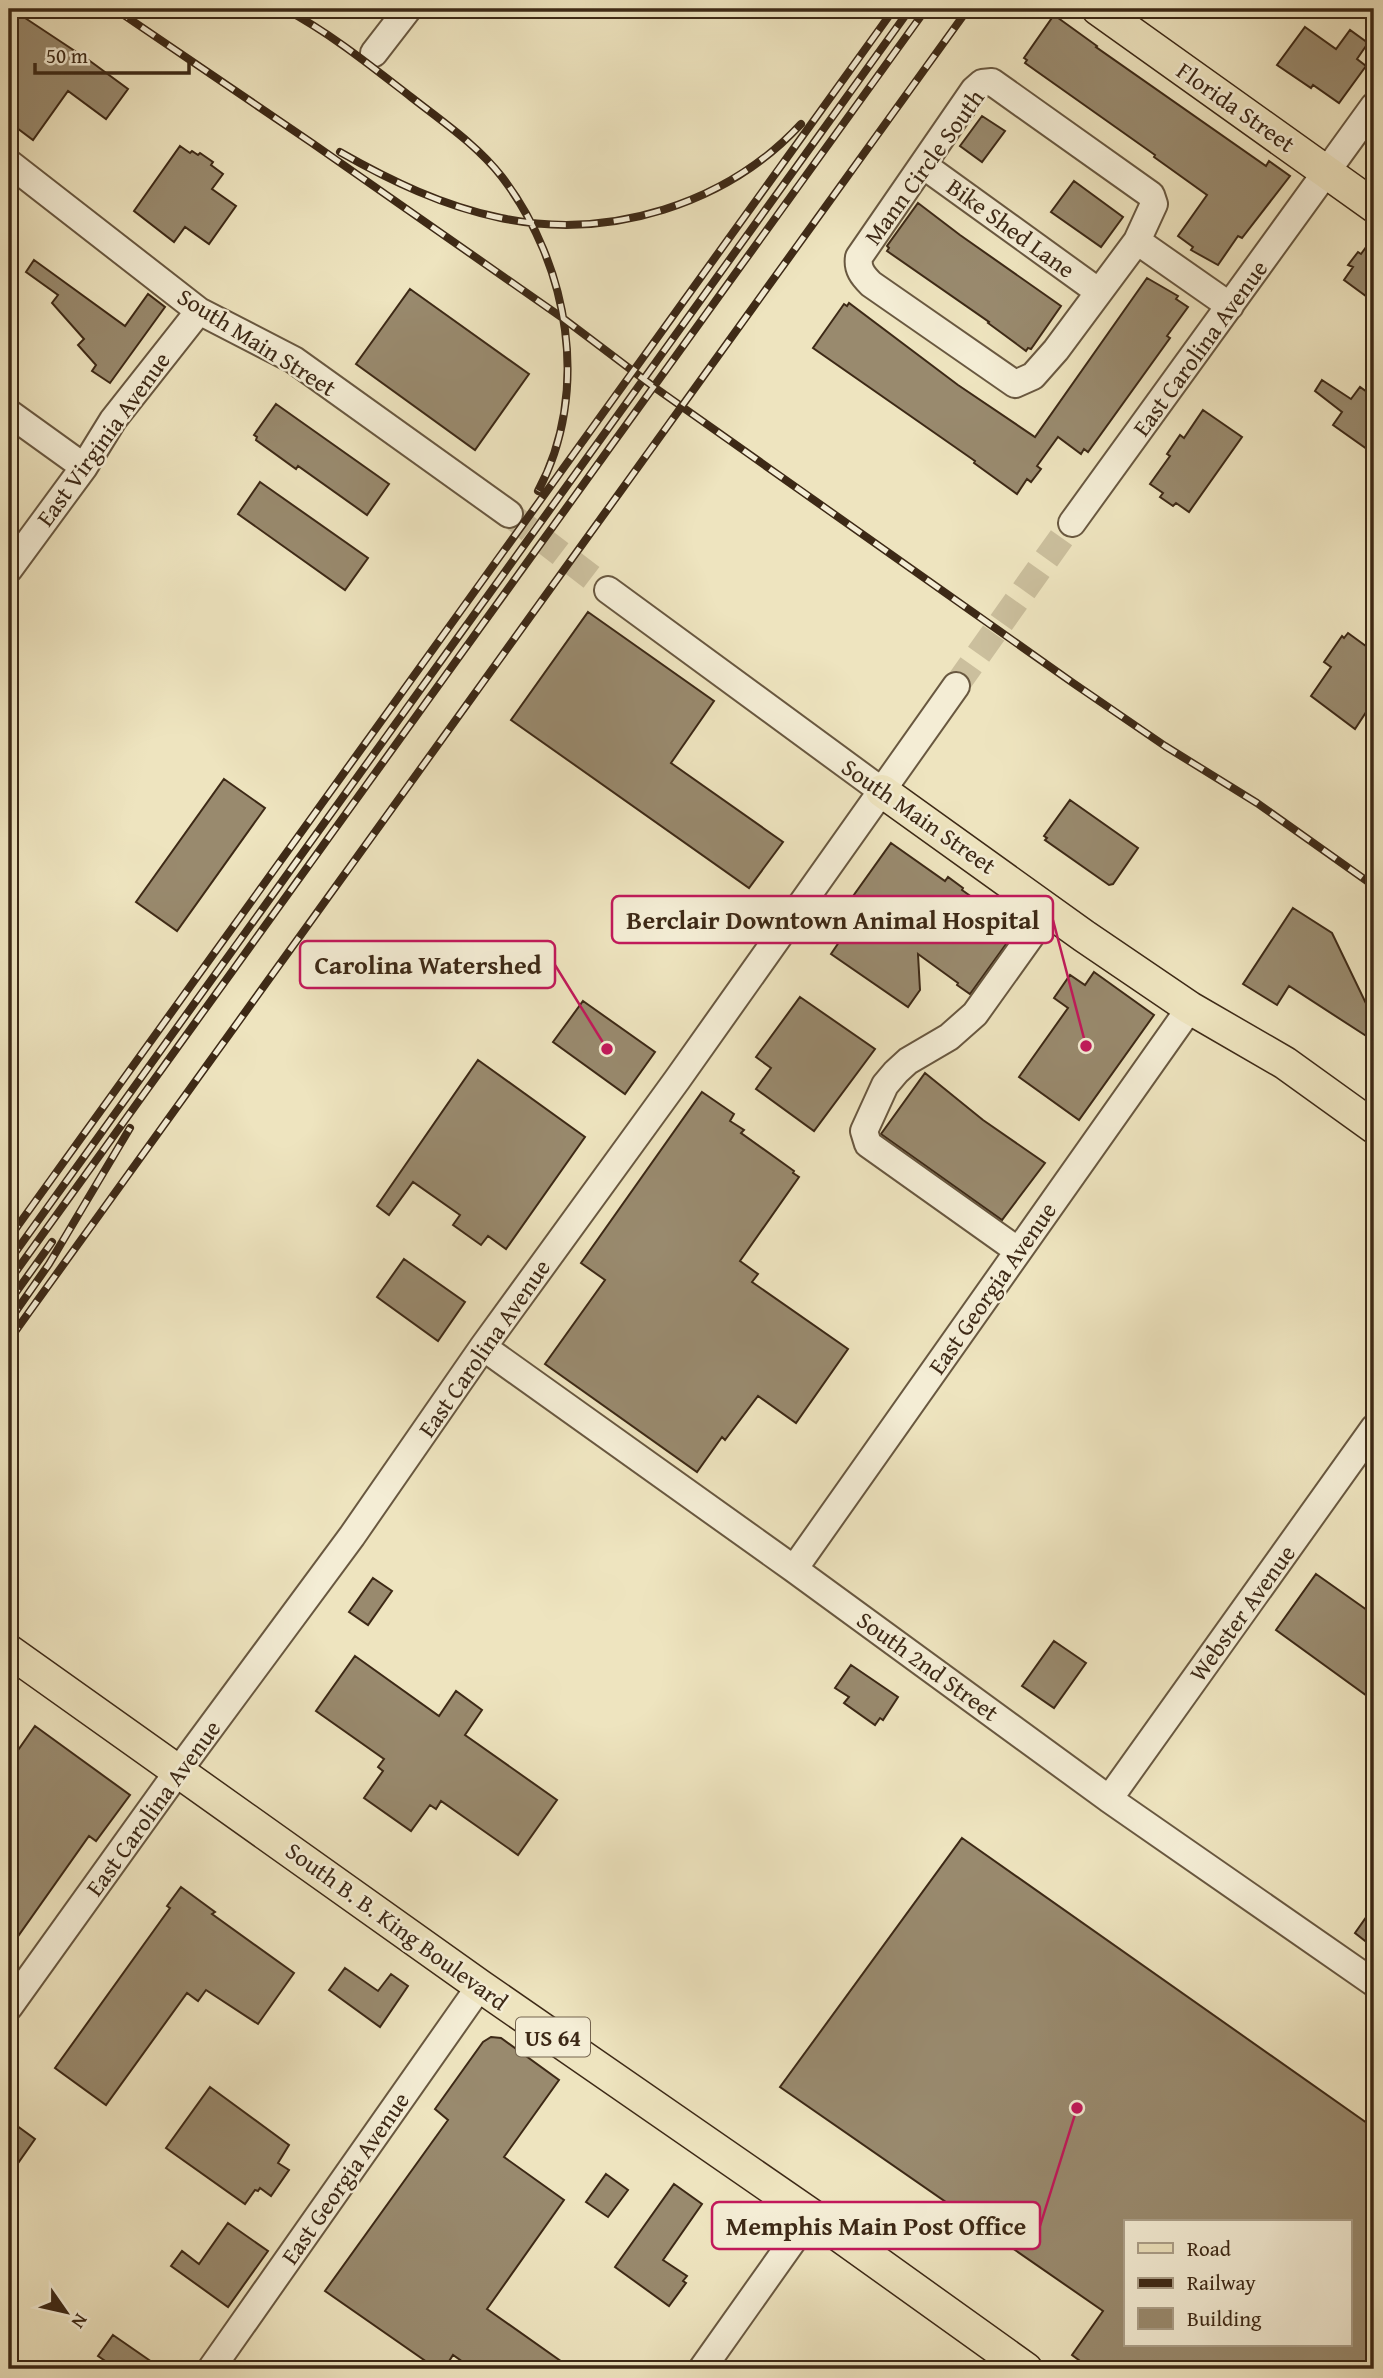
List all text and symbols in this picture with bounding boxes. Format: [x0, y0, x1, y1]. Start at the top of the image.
scale bar [35, 32, 189, 76]
text: 50 m [46, 40, 88, 71]
street label: Florida Street [1170, 53, 1303, 161]
street label: Mann Circle South [855, 81, 993, 252]
street label: Bike Shed Lane [940, 169, 1082, 287]
street label: East Carolina Avenue [1124, 253, 1276, 443]
street label: South Main Street [171, 279, 344, 405]
street label: East Virginia Avenue [28, 344, 178, 534]
street label: South Main Street [835, 750, 1004, 883]
callout: Berclair Downtown Animal Hospital [612, 896, 1053, 943]
text: Berclair Downtown Animal Hospital [626, 900, 1040, 939]
callout: Carolina Watershed [300, 941, 555, 988]
text: Carolina Watershed [314, 945, 542, 984]
street label: East Georgia Avenue [919, 1195, 1065, 1381]
street label: East Carolina Avenue [409, 1252, 559, 1444]
street label: Webster Avenue [1180, 1537, 1304, 1689]
street label: South 2nd Street [850, 1602, 1007, 1730]
street label: East Carolina Avenue [77, 1713, 229, 1903]
street label: South B. B. King Boulevard [279, 1833, 516, 2019]
road number: US 64 [516, 2018, 590, 2056]
street label: East Georgia Avenue [272, 2085, 418, 2271]
callout: Memphis Main Post Office [712, 2202, 1040, 2249]
text: Memphis Main Post Office [726, 2206, 1026, 2245]
legend [1124, 2220, 1352, 2346]
text: Road [1187, 2233, 1232, 2264]
text: Railway [1187, 2267, 1256, 2298]
north arrow [32, 2276, 102, 2346]
text: Building [1187, 2303, 1262, 2334]
text: N [65, 2308, 95, 2335]

